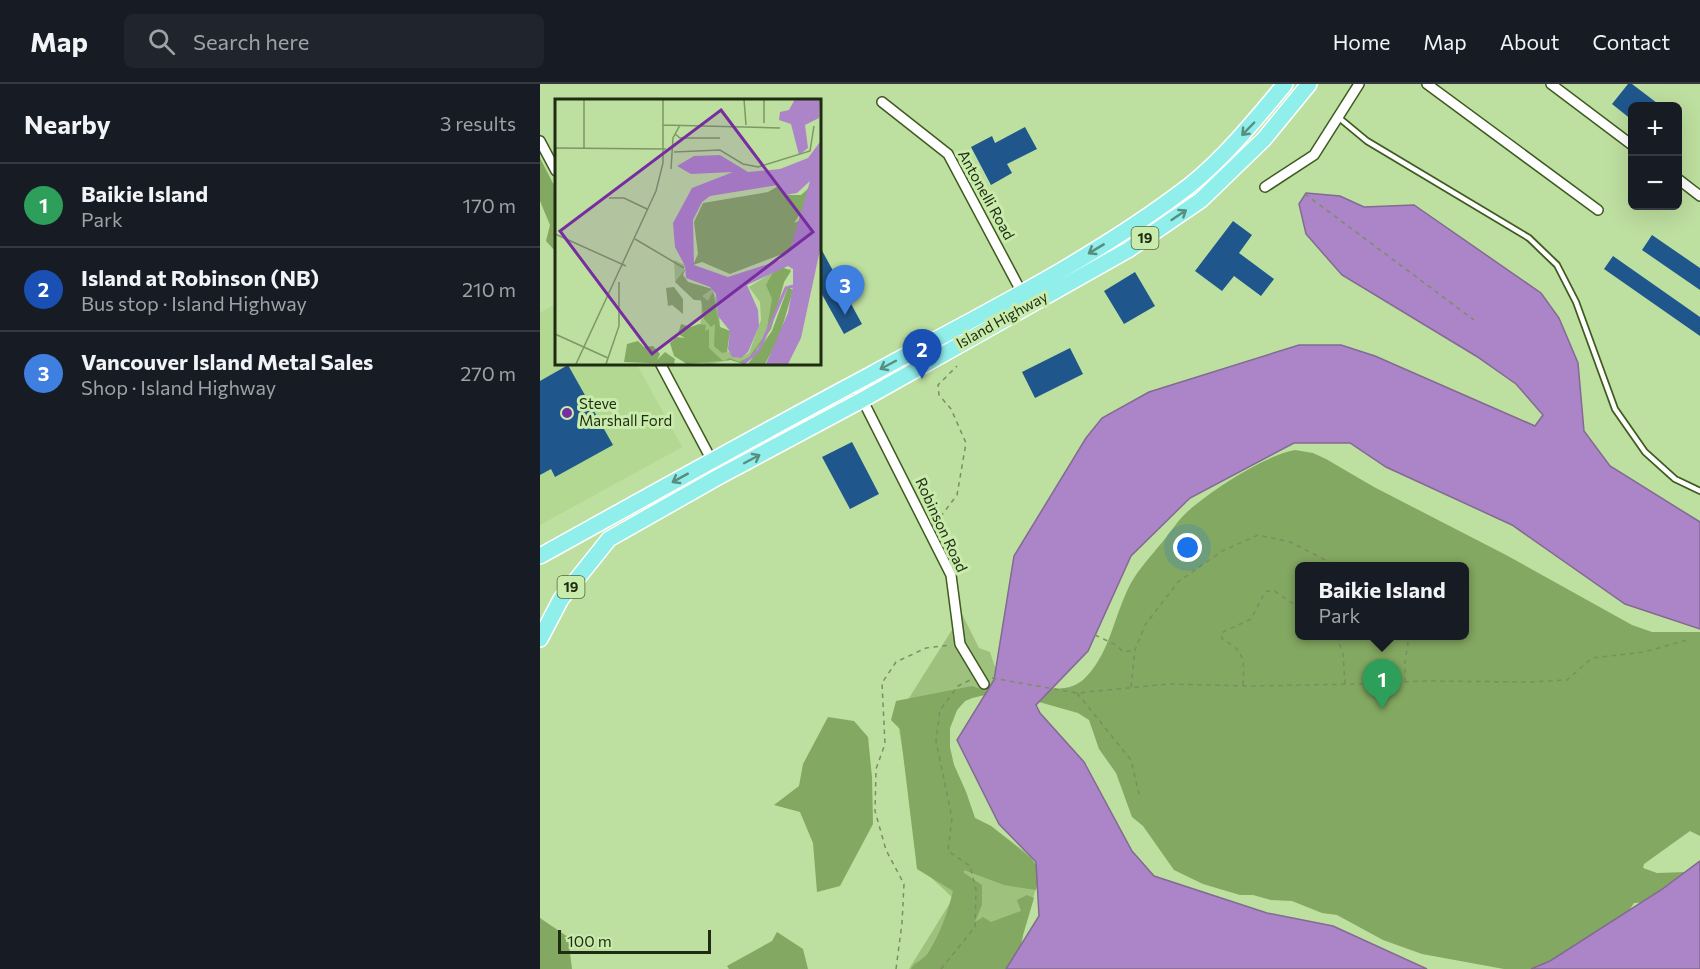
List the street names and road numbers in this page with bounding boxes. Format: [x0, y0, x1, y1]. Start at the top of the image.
street label: Antonelli Road [955, 146, 1019, 243]
road number: 19 [1132, 227, 1158, 249]
street label: Island Highway [953, 286, 1051, 352]
street label: Robinson Road [912, 474, 972, 575]
road number: 19 [558, 576, 584, 598]

